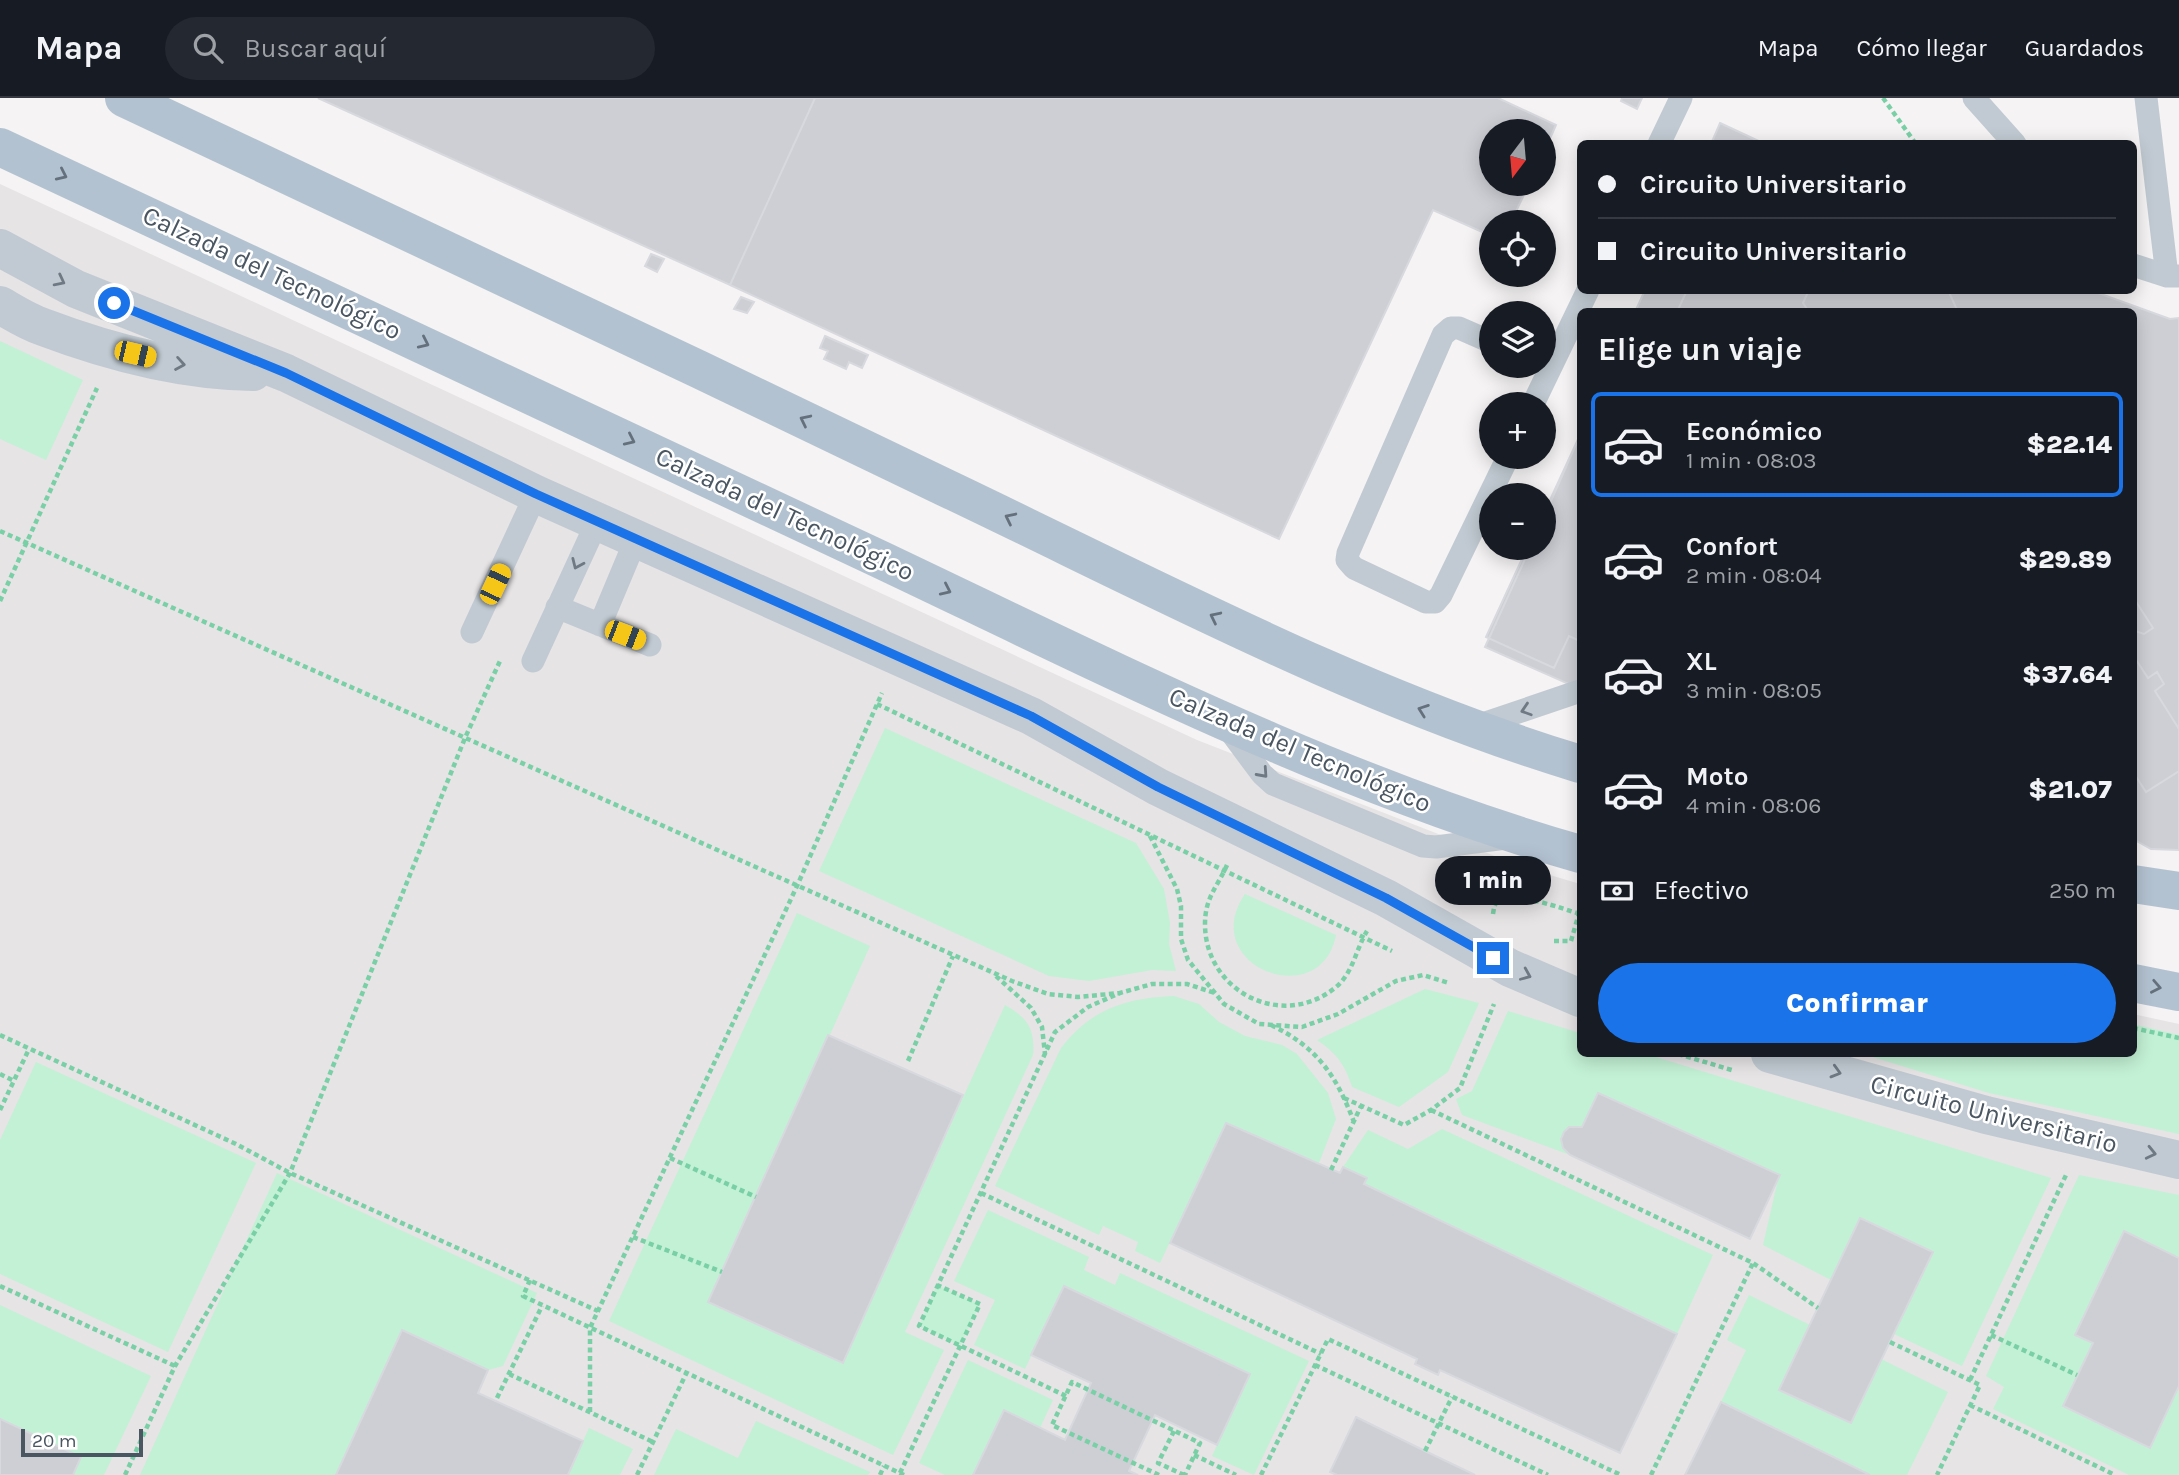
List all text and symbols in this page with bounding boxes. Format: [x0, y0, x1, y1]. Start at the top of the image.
search box [165, 17, 655, 80]
text: Mapa [35, 29, 123, 67]
icon: search [189, 29, 227, 67]
text: Buscar aquí [245, 33, 386, 64]
text: Mapa [1758, 34, 1818, 62]
text: Cómo llegar [1856, 34, 1987, 62]
text: Guardados [2025, 34, 2144, 62]
north arrow [1479, 119, 1556, 196]
map controls [1479, 119, 1556, 560]
one-way arrow [55, 167, 67, 181]
text: Circuito Universitario [1640, 169, 1907, 200]
street label: Calzada del Tecnológico [138, 199, 406, 347]
button: locate [1479, 210, 1556, 287]
text: Circuito Universitario [1640, 236, 1907, 267]
one-way arrow [53, 272, 65, 286]
route start [98, 287, 130, 319]
button: layers [1479, 301, 1556, 378]
text: Elige un viaje [1598, 331, 1802, 368]
one-way arrow [417, 335, 429, 349]
car [113, 339, 158, 369]
one-way arrow [175, 356, 186, 371]
button: + [1479, 392, 1556, 469]
icon: car [1602, 413, 1665, 476]
one-way arrow [800, 414, 812, 428]
text: Económico [1686, 416, 1822, 447]
text: $22.14 [2027, 429, 2112, 460]
one-way arrow [623, 432, 635, 446]
street label: Calzada del Tecnológico [651, 440, 919, 588]
text: 1 min · 08:03 [1686, 447, 1817, 474]
button: − [1479, 483, 1556, 560]
one-way arrow [1005, 513, 1017, 527]
icon: car [1602, 528, 1665, 591]
text: Confort [1686, 531, 1778, 562]
text: $29.89 [2018, 544, 2112, 575]
one-way arrow [571, 557, 585, 569]
car [477, 561, 514, 607]
text: 2 min · 08:04 [1686, 562, 1822, 589]
one-way arrow [939, 582, 951, 596]
one-way arrow [1210, 611, 1222, 625]
car [602, 618, 649, 652]
icon: car [1602, 643, 1665, 706]
text: XL [1686, 646, 1717, 677]
text: $37.64 [2022, 659, 2112, 690]
text: 3 min · 08:05 [1686, 677, 1822, 704]
street label: Calzada del Tecnológico [1164, 681, 1436, 819]
one-way arrow [1521, 702, 1533, 716]
one-way arrow [1418, 704, 1430, 718]
icon: car [1602, 758, 1665, 821]
text: Moto [1686, 761, 1748, 792]
one-way arrow [1255, 765, 1267, 778]
text: $21.07 [2028, 774, 2112, 805]
text: 4 min · 08:06 [1686, 792, 1822, 819]
callout: 1 min [1435, 856, 1551, 906]
text: 1 min [1463, 867, 1523, 894]
icon: cash [1598, 872, 1636, 910]
text: Efectivo [1654, 875, 1749, 906]
text: 250 m [2049, 877, 2116, 904]
route end [1477, 942, 1509, 974]
button: Confirmar [1598, 963, 2116, 1043]
one-way arrow [1520, 967, 1532, 981]
one-way arrow [2150, 979, 2162, 994]
one-way arrow [1830, 1064, 1842, 1079]
street label: Circuito Universitario [1867, 1068, 2121, 1160]
one-way arrow [2145, 1145, 2157, 1159]
scale bar [21, 1426, 144, 1458]
text: 20 m [32, 1430, 77, 1452]

